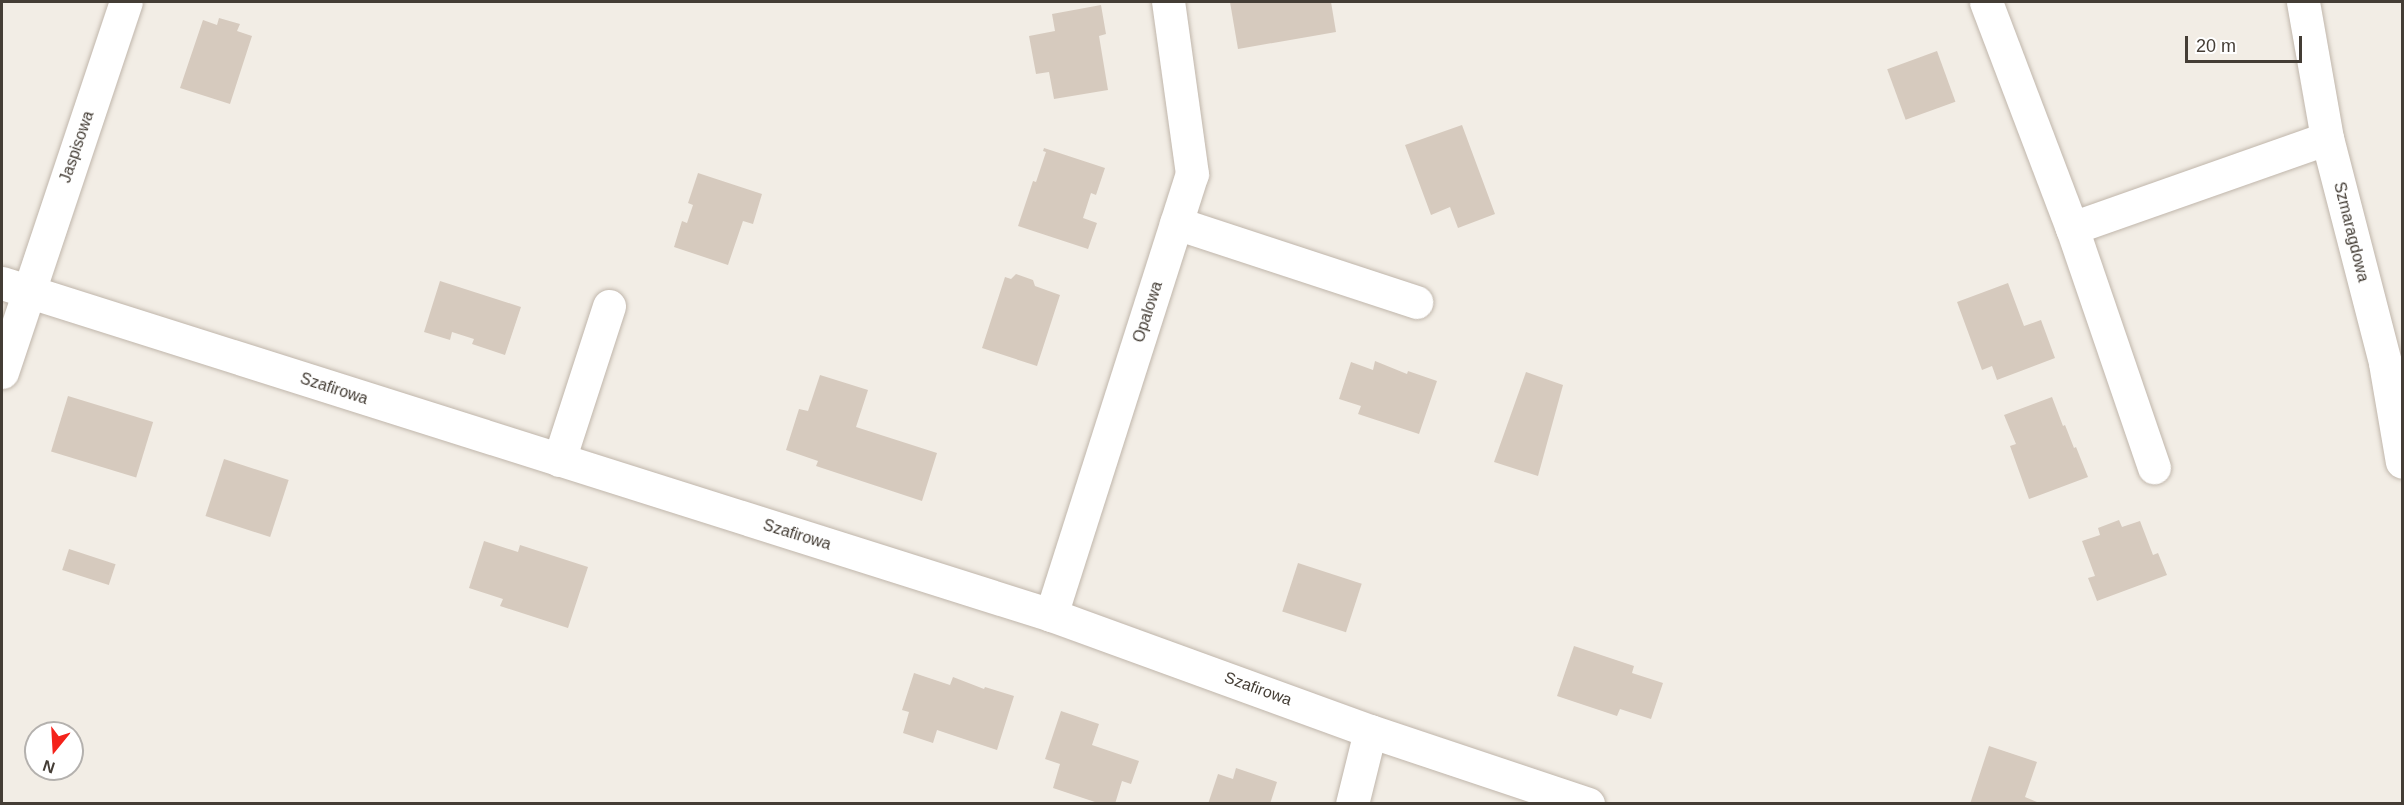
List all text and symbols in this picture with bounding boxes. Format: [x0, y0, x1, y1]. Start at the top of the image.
scale bar [2188, 24, 2305, 62]
text: 20 m [2196, 36, 2236, 56]
street label: Jaspisowa [56, 109, 98, 185]
street label: Szmaragdowa [2329, 180, 2373, 284]
street label: Opalowa [1129, 279, 1167, 345]
street label: Szafirowa [298, 369, 370, 409]
street label: Szafirowa [761, 516, 833, 554]
street label: Szafirowa [1222, 668, 1294, 710]
north arrow [24, 721, 84, 781]
text: N [41, 757, 57, 777]

